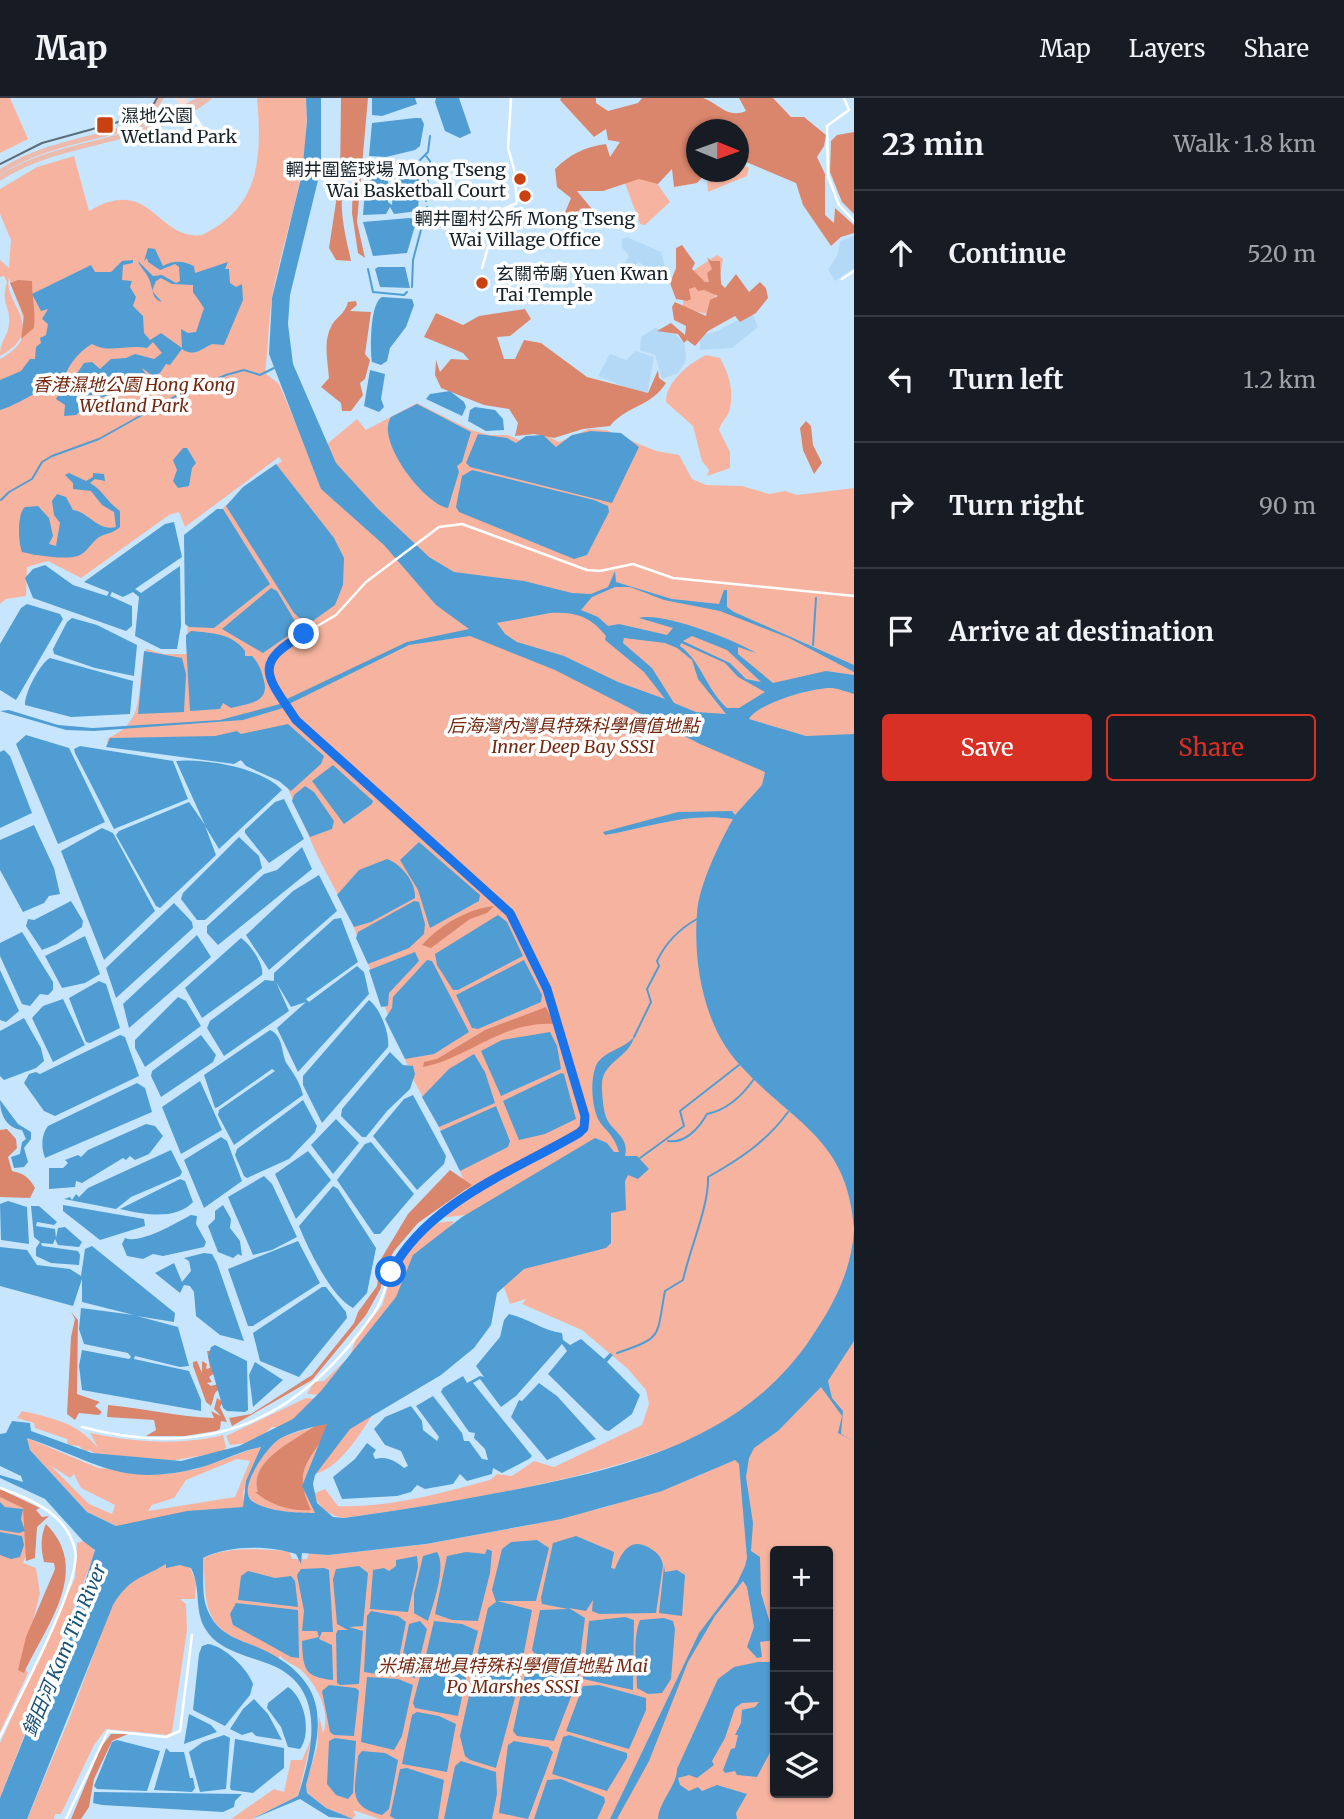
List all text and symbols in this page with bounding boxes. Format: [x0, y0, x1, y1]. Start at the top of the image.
text: Map [35, 28, 108, 69]
text: Map [1040, 33, 1091, 64]
text: Layers [1129, 33, 1205, 64]
text: Share [1243, 33, 1309, 64]
place label: 濕地公園 Wetland Park [120, 104, 237, 148]
marker: 濕地公園 Wetland Park [95, 115, 115, 135]
north arrow [686, 119, 749, 182]
text: 23 min [882, 125, 984, 163]
text: Walk · 1.8 km [1174, 129, 1316, 158]
place label: 輞井圍籃球場 Mong Tseng Wai Basketball Court [286, 158, 506, 202]
marker: 輞井圍籃球場 Mong Tseng Wai Basketball Court [512, 171, 528, 187]
marker: 輞井圍村公所 Mong Tseng Wai Village Office [517, 188, 533, 204]
place label: 輞井圍村公所 Mong Tseng Wai Village Office [415, 207, 635, 251]
icon: ahead [882, 234, 920, 272]
text: Continue [949, 237, 1066, 270]
text: 520 m [1247, 239, 1316, 268]
place label: 玄關帝廟 Yuen Kwan Tai Temple [496, 262, 668, 306]
marker: 玄關帝廟 Yuen Kwan Tai Temple [474, 275, 490, 291]
icon: left [882, 360, 920, 398]
text: Turn left [949, 363, 1063, 396]
text: 1.2 km [1243, 365, 1316, 394]
park label: 香港濕地公園 Hong Kong Wetland Park [33, 373, 235, 417]
icon: right [882, 486, 920, 524]
text: Turn right [949, 489, 1084, 522]
text: 90 m [1259, 491, 1316, 520]
icon: arrive [882, 612, 920, 650]
text: Arrive at destination [949, 615, 1214, 648]
route end [288, 618, 319, 649]
park label: 后海灣內灣具特殊科學價值地點 Inner Deep Bay SSSI [447, 714, 702, 758]
button: Save [882, 714, 1092, 781]
button: Share [1106, 714, 1316, 781]
route start [375, 1256, 406, 1287]
map controls [770, 1546, 833, 1798]
button: + [770, 1546, 833, 1609]
water label: 錦田河 Kam Tin River [17, 1560, 111, 1740]
button: − [770, 1609, 833, 1672]
park label: 米埔濕地具特殊科學價值地點 Mai Po Marshes SSSI [378, 1654, 648, 1698]
button: locate [770, 1672, 833, 1735]
button: layers [770, 1735, 833, 1798]

